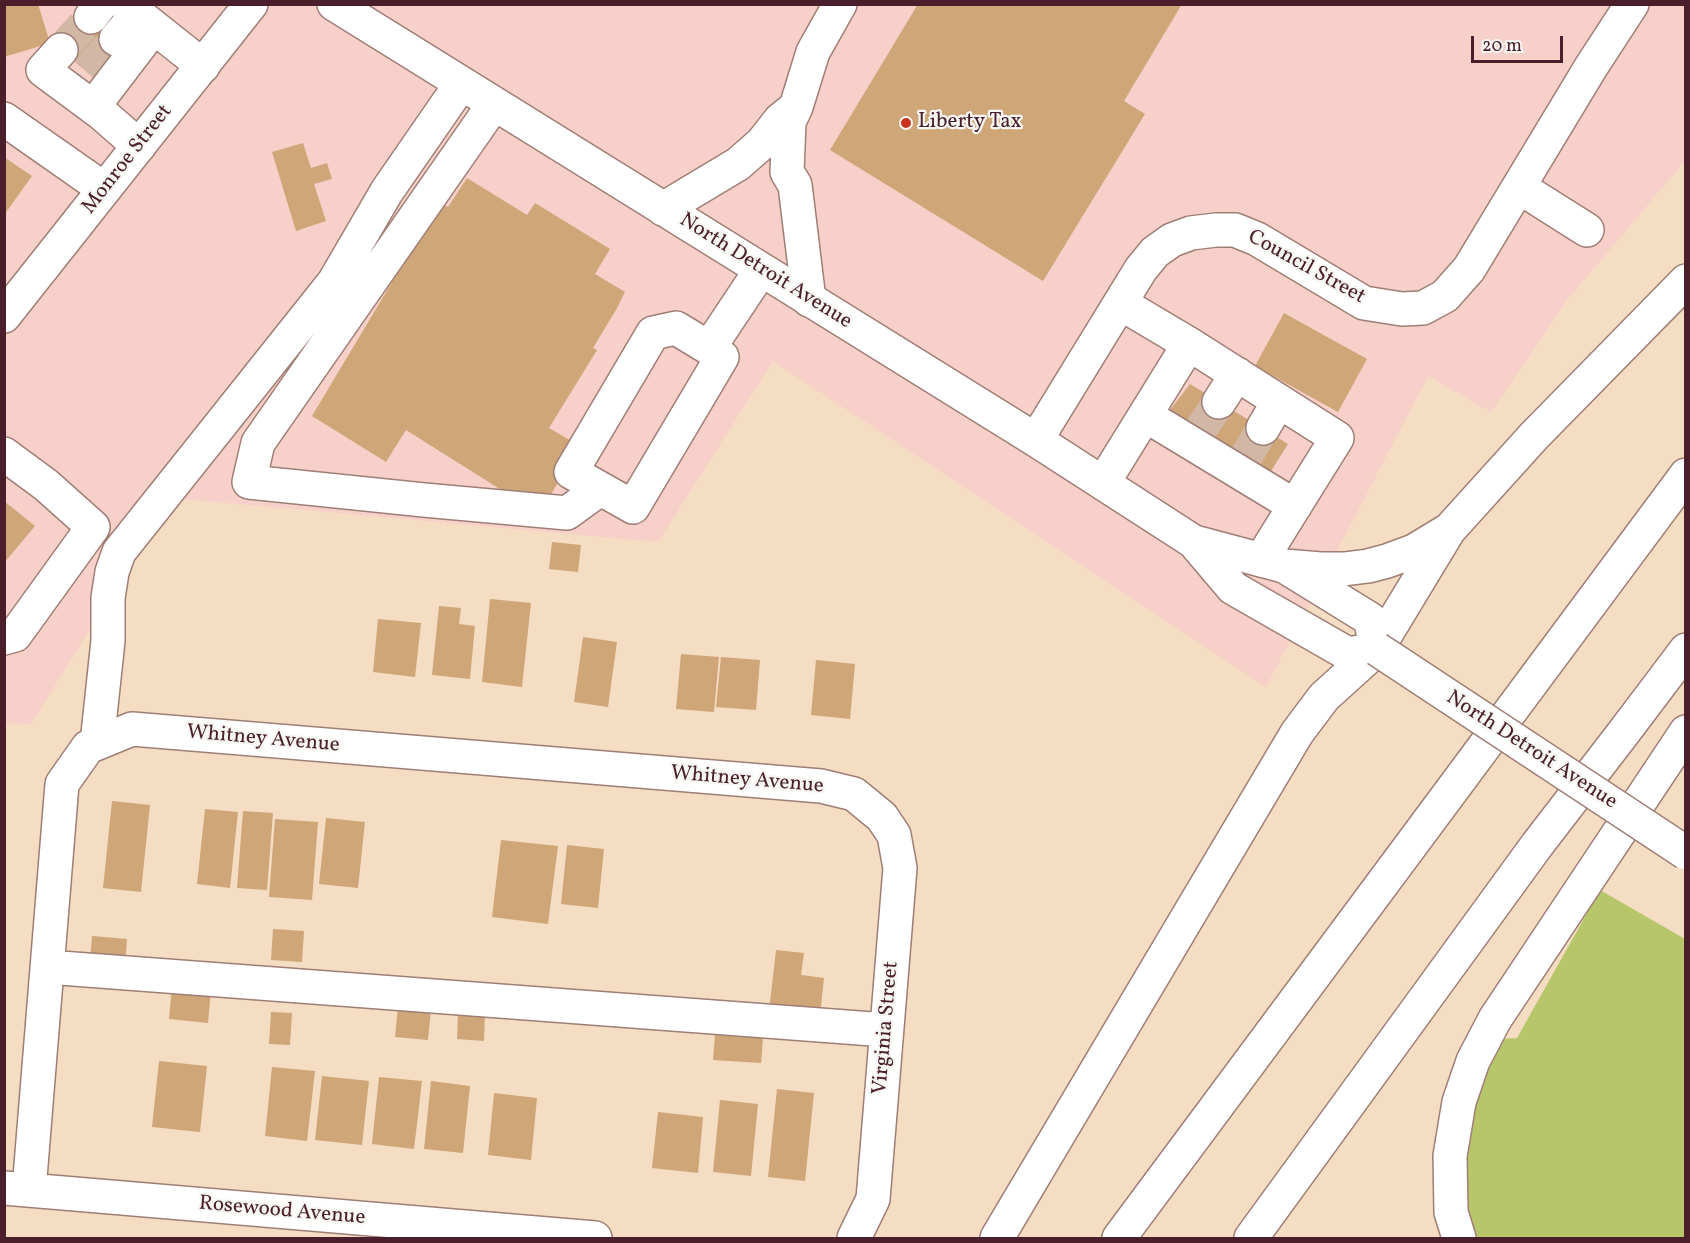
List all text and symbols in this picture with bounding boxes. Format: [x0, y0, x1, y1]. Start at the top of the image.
scale bar [1474, 24, 1566, 62]
text: 20 m [1482, 34, 1522, 59]
street label: Monroe Street [77, 100, 179, 220]
place label: Liberty Tax [918, 110, 1021, 136]
marker: Liberty Tax [899, 116, 913, 130]
street label: North Detroit Avenue [674, 209, 856, 335]
street label: Council Street [1243, 225, 1369, 311]
street label: North Detroit Avenue [1441, 686, 1621, 816]
street label: Whitney Avenue [185, 721, 341, 759]
street label: Whitney Avenue [669, 762, 825, 800]
street label: Virginia Street [869, 960, 905, 1096]
street label: Rosewood Avenue [198, 1192, 366, 1232]

